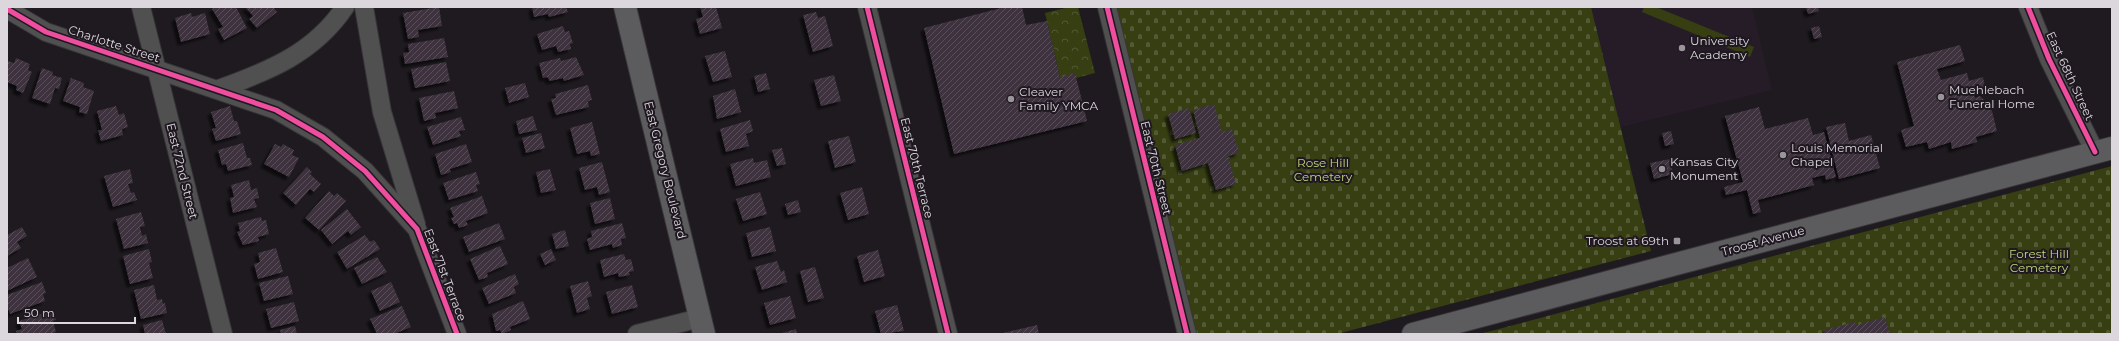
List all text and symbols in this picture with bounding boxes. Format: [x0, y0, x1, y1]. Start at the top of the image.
street label: Charlotte Street [67, 22, 162, 65]
street label: East 68th Street [2043, 29, 2098, 123]
place label: University Academy [1690, 33, 1750, 62]
marker: University Academy [1677, 43, 1687, 53]
place label: Muehlebach Funeral Home [1949, 82, 2035, 111]
place label: Cleaver Family YMCA [1019, 84, 1098, 113]
marker: Muehlebach Funeral Home [1936, 92, 1946, 102]
marker: Cleaver Family YMCA [1006, 94, 1016, 104]
street label: East Gregory Boulevard [641, 99, 690, 240]
street label: East 70th Terrace [898, 116, 937, 220]
street label: East 70th Street [1138, 119, 1175, 216]
street label: East 72nd Street [163, 121, 202, 221]
place label: Louis Memorial Chapel [1791, 140, 1883, 169]
marker: Louis Memorial Chapel [1778, 150, 1788, 160]
place label: Kansas City Monument [1670, 154, 1739, 183]
park label: Rose Hill Cemetery [1294, 155, 1353, 184]
marker: Kansas City Monument [1657, 164, 1667, 174]
street label: Troost Avenue [1720, 222, 1806, 259]
street label: East 71st Terrace [421, 226, 470, 323]
place label: Troost at 69th [1586, 233, 1669, 248]
marker: Troost at 69th [1672, 236, 1682, 246]
park label: Forest Hill Cemetery [2009, 246, 2069, 275]
scale bar [18, 299, 135, 325]
text: 50 m [24, 305, 55, 320]

